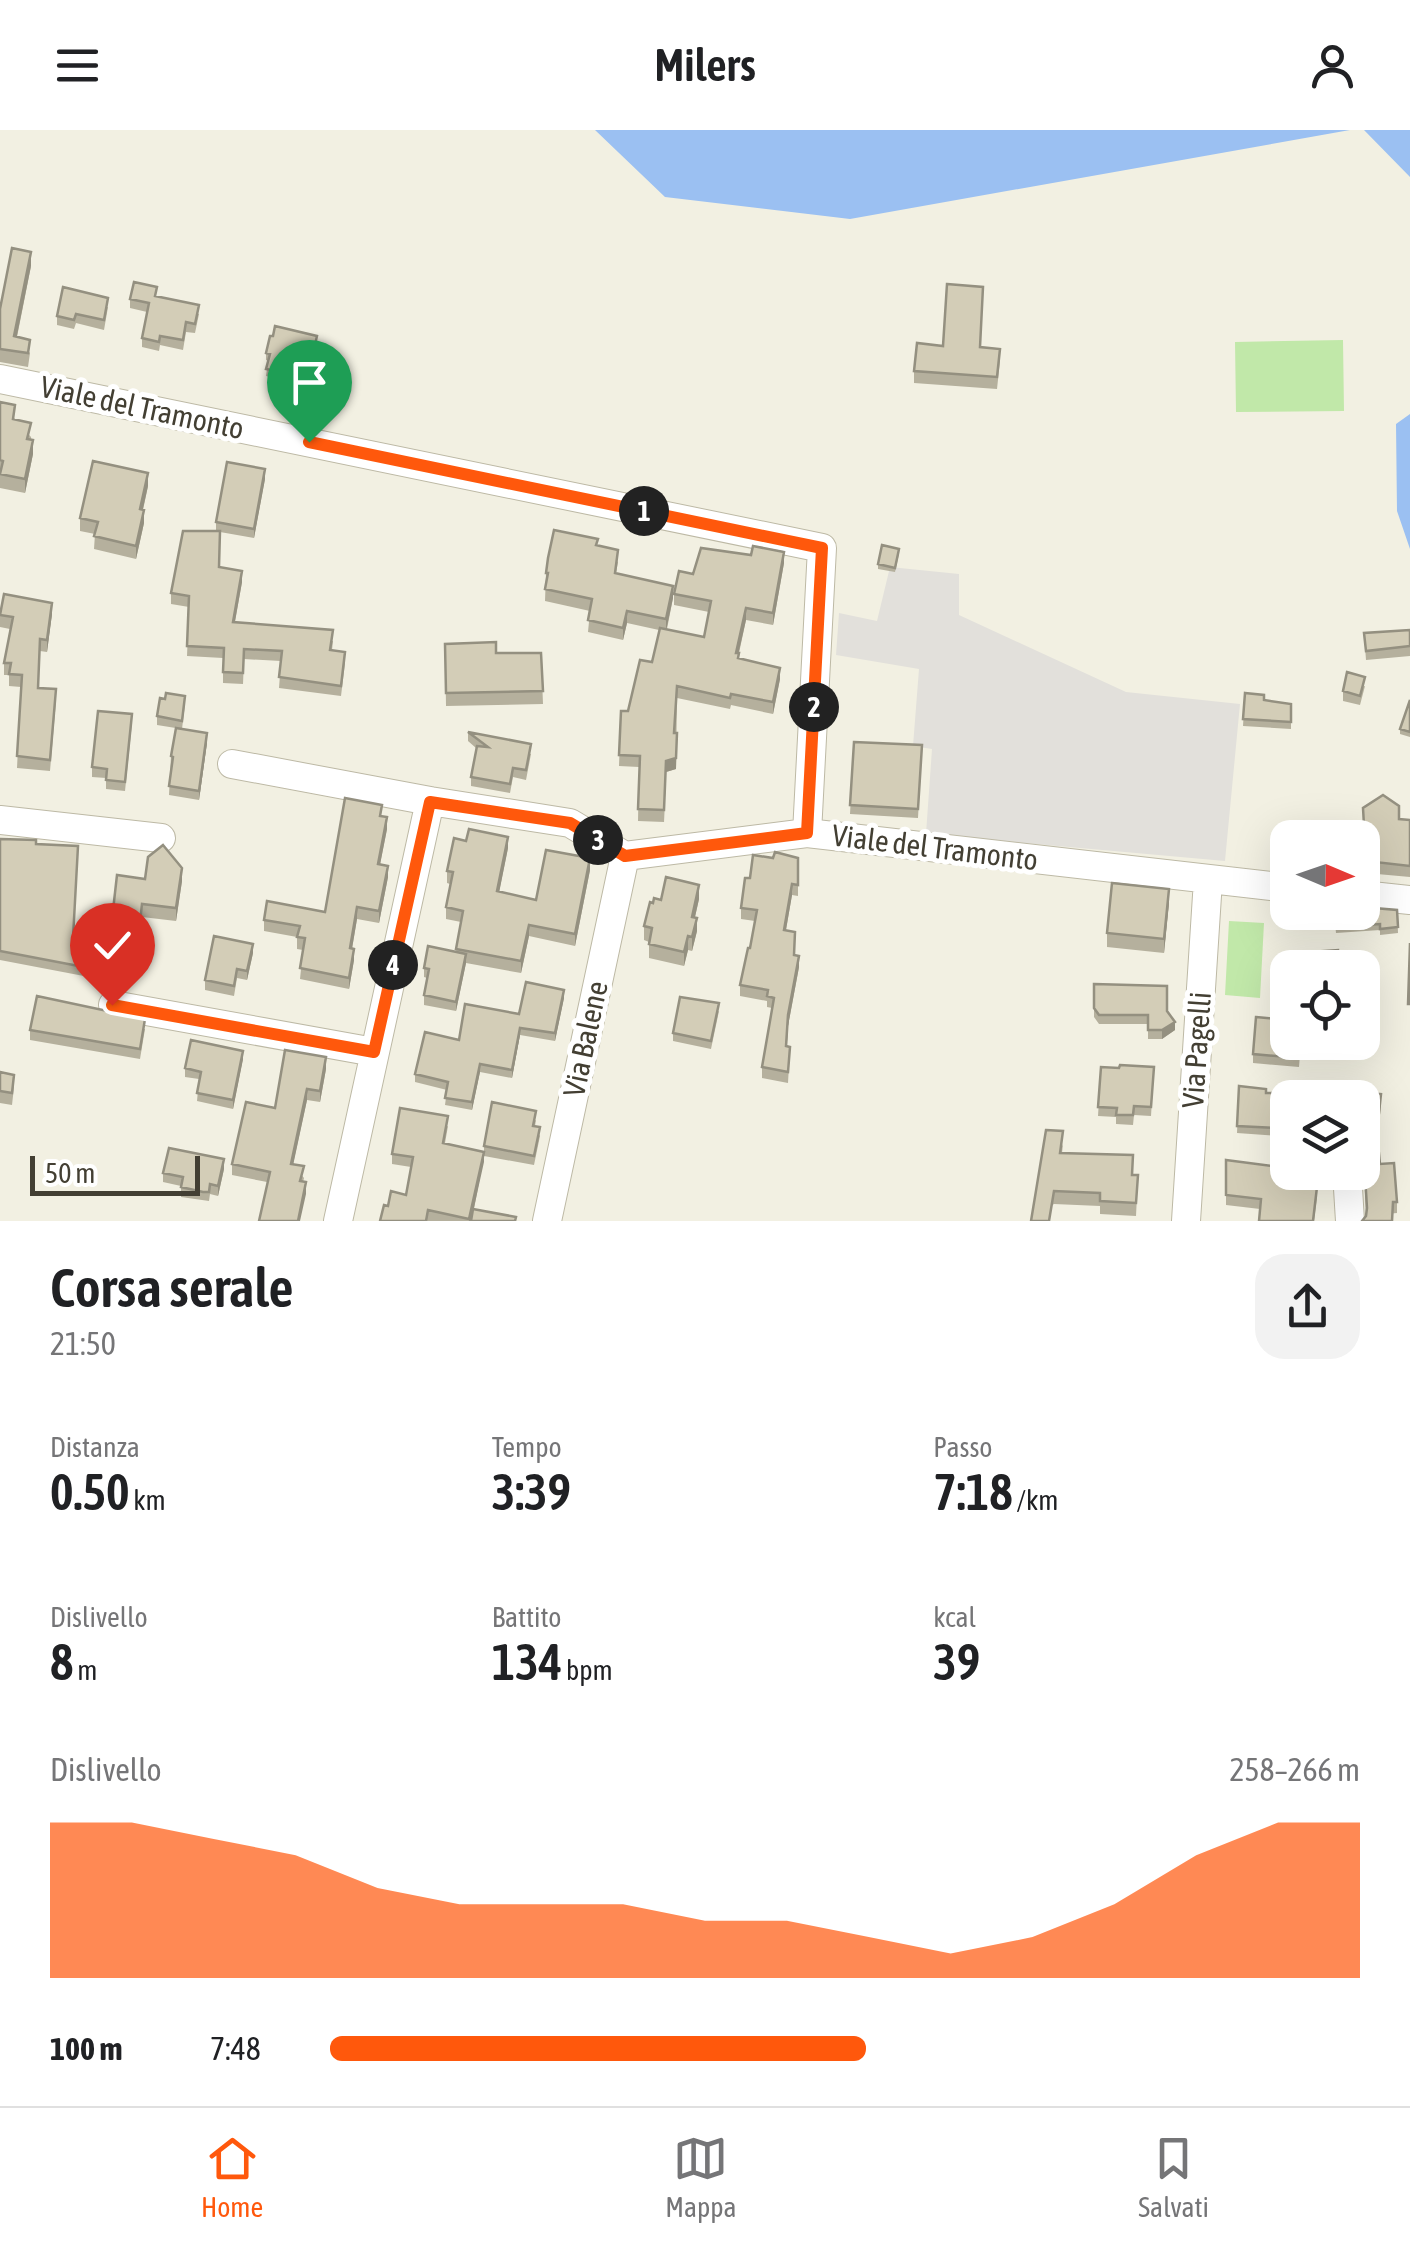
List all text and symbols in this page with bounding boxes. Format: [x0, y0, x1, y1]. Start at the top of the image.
icon: menu [50, 38, 105, 93]
icon: person [1305, 38, 1360, 93]
text: Milers [654, 39, 756, 91]
pin [267, 340, 352, 443]
icon: arrive [282, 355, 337, 410]
street label: Viale del Tramonto [37, 369, 247, 445]
pin: 1 [619, 486, 669, 536]
text: 1 [637, 495, 651, 527]
pin: 2 [789, 682, 839, 732]
text: 2 [807, 691, 821, 723]
pin: 3 [573, 815, 623, 865]
street label: Viale del Tramonto [830, 818, 1040, 876]
north arrow [1270, 820, 1380, 930]
map controls [1270, 820, 1380, 1190]
text: 3 [591, 824, 605, 856]
pin [70, 903, 155, 1006]
icon: check [85, 918, 140, 973]
pin: 4 [368, 940, 418, 990]
text: 4 [386, 949, 400, 981]
button: locate [1270, 950, 1380, 1060]
street label: Via Balene [556, 978, 614, 1100]
street label: Via Pagelli [1175, 991, 1217, 1109]
button: layers [1270, 1080, 1380, 1190]
scale bar [30, 1151, 200, 1196]
text: 50 m [45, 1157, 95, 1189]
button: share [1255, 1254, 1360, 1359]
text: Corsa serale [50, 1256, 293, 1319]
text: 21:50 [50, 1325, 116, 1362]
text: Distanza [50, 1431, 140, 1463]
text: Tempo [492, 1431, 562, 1463]
text: Passo [933, 1431, 992, 1463]
text: 0.50 [50, 1463, 129, 1521]
text: 3:39 [492, 1463, 571, 1521]
text: 7:18 [933, 1463, 1013, 1521]
text: km [129, 1484, 166, 1516]
text: /km [1013, 1484, 1059, 1516]
text: Dislivello [50, 1601, 148, 1633]
text: Battito [492, 1601, 561, 1633]
text: kcal [933, 1601, 976, 1633]
text: 8 [50, 1633, 74, 1691]
text: 134 [492, 1633, 562, 1691]
text: 39 [933, 1633, 980, 1691]
text: m [74, 1654, 98, 1686]
text: bpm [562, 1654, 613, 1686]
text: Dislivello [50, 1751, 162, 1788]
text: 258–266 m [1230, 1751, 1360, 1788]
text: 100 m [50, 2030, 123, 2067]
text: 7:48 [210, 2030, 261, 2067]
tab: Home [201, 2131, 263, 2223]
tab: Mappa [665, 2131, 736, 2223]
tab: Salvati [1138, 2131, 1209, 2223]

